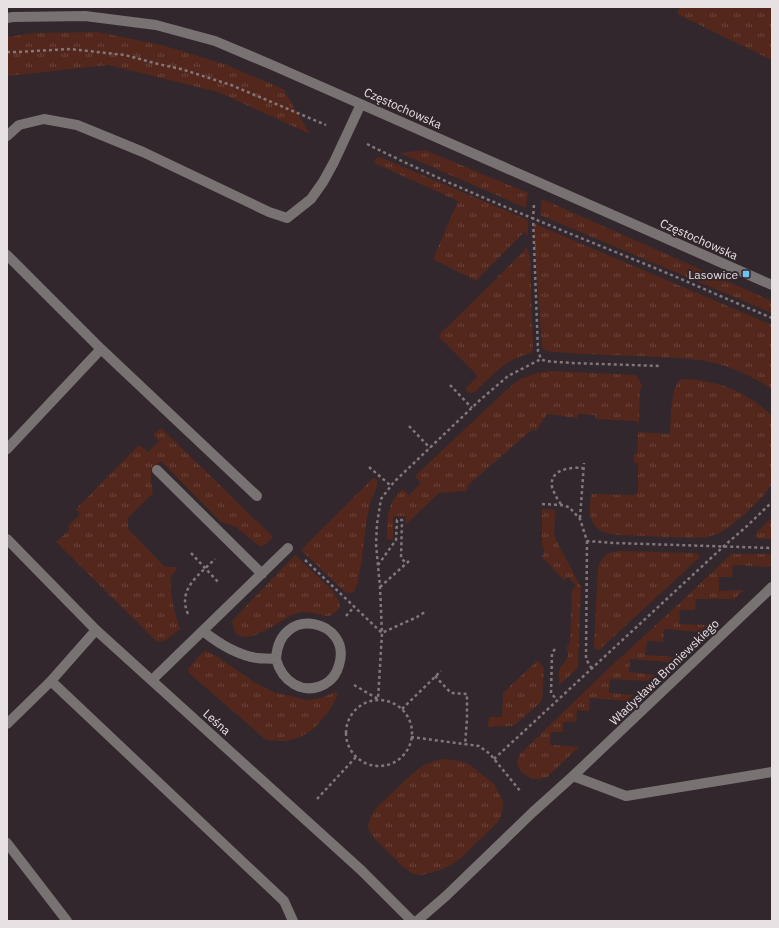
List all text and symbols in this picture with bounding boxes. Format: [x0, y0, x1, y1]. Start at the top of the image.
street label: Częstochowska [362, 84, 445, 132]
street label: Częstochowska [658, 215, 741, 263]
place label: Lasowice [688, 267, 738, 282]
marker: Lasowice [741, 269, 751, 279]
street label: Władysława Broniewskiego [606, 616, 722, 728]
street label: Leśna [200, 706, 234, 739]

